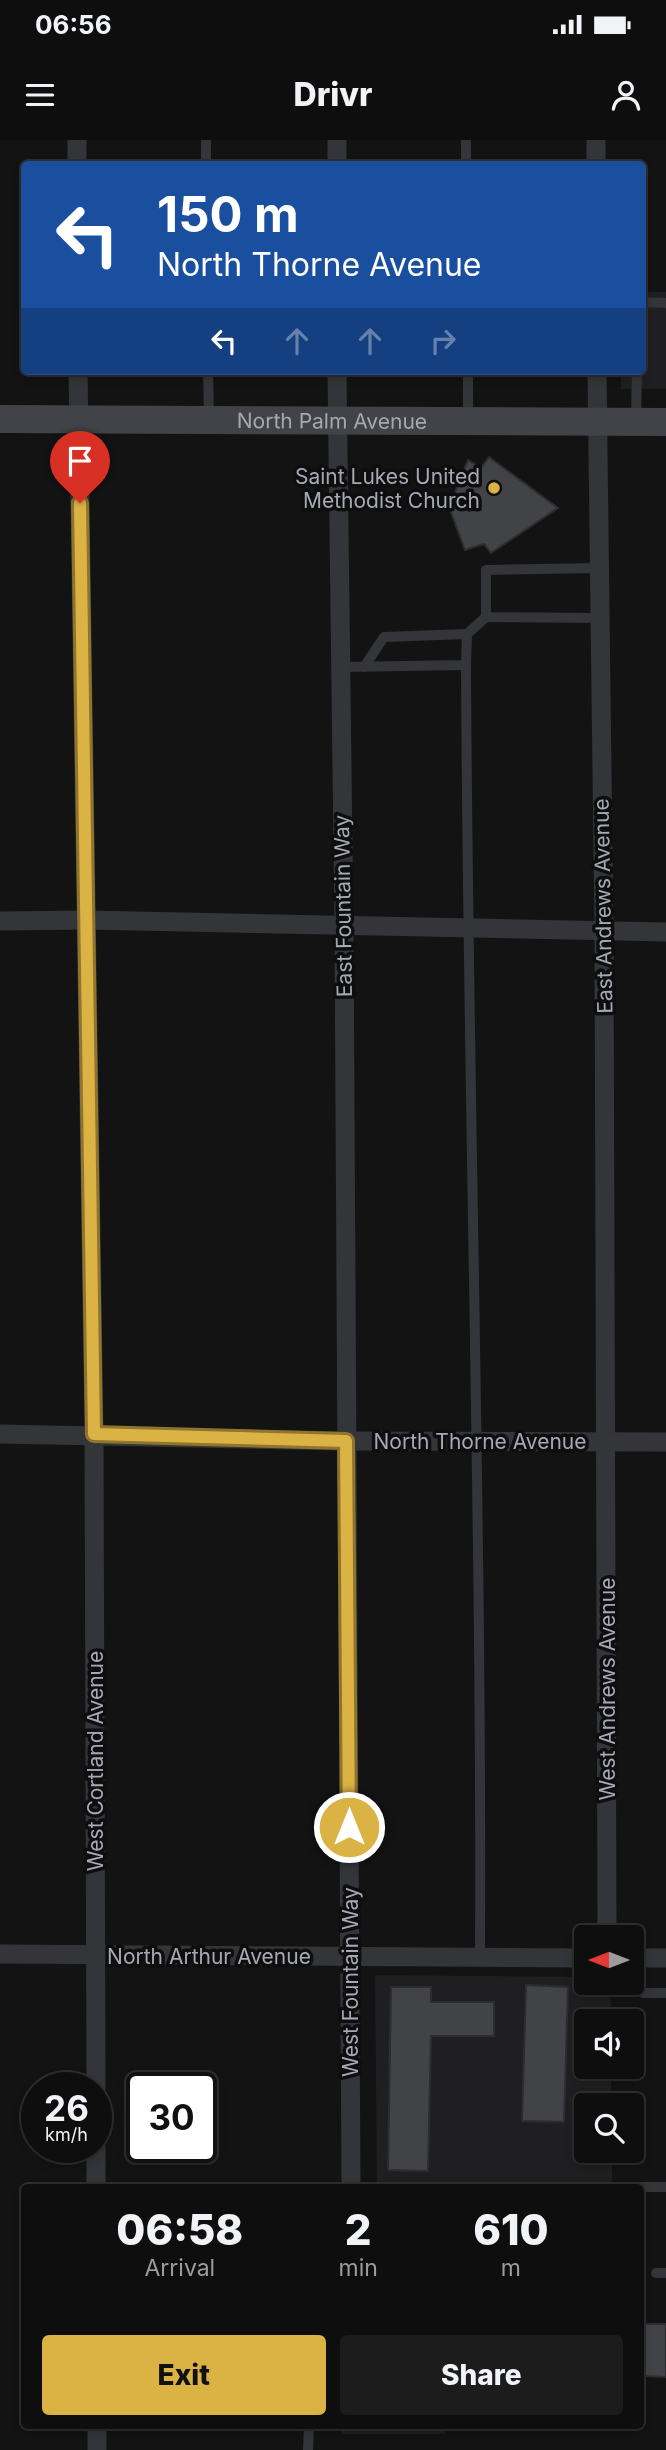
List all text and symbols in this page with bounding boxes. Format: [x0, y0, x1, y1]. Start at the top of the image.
text: 06:56 [35, 9, 112, 40]
text: Drivr [294, 75, 372, 114]
icon: menu [21, 76, 59, 114]
icon: person [607, 76, 645, 114]
text: 150 m [157, 185, 299, 244]
icon: left [42, 189, 133, 280]
text: North Thorne Avenue [157, 245, 482, 284]
icon: left [205, 322, 243, 360]
icon: ahead [278, 322, 316, 360]
icon: ahead [351, 322, 389, 360]
icon: right [424, 322, 462, 360]
street label: North Palm Avenue [237, 408, 427, 433]
pin [50, 431, 110, 503]
icon: arrive [61, 442, 99, 480]
place label: Saint Lukes United Methodist Church [295, 464, 480, 513]
marker: Saint Lukes United Methodist Church [486, 480, 502, 496]
street label: East Andrews Avenue [589, 798, 617, 1014]
street label: East Fountain Way [329, 814, 357, 997]
street label: North Thorne Avenue [374, 1429, 586, 1454]
street label: West Andrews Avenue [595, 1578, 620, 1800]
street label: West Cortland Avenue [83, 1651, 108, 1871]
position arrow [312, 1790, 386, 1864]
street label: West Fountain Way [338, 1887, 363, 2077]
north arrow [574, 1925, 644, 1995]
map controls [574, 1925, 644, 2163]
street label: North Arthur Avenue [107, 1944, 311, 1969]
button: sound [574, 2009, 644, 2079]
speed limit sign: 30 [126, 2072, 217, 2163]
text: 26 [44, 2087, 89, 2129]
button: search [574, 2093, 644, 2163]
text: km/h [45, 2124, 88, 2145]
text: 06:58 [116, 2204, 243, 2255]
text: 2 [345, 2204, 372, 2255]
text: 610 [473, 2204, 549, 2255]
text: Arrival [144, 2254, 215, 2282]
text: min [339, 2254, 378, 2282]
text: m [501, 2254, 521, 2282]
button: Exit [42, 2335, 326, 2415]
button: Share [340, 2335, 623, 2415]

